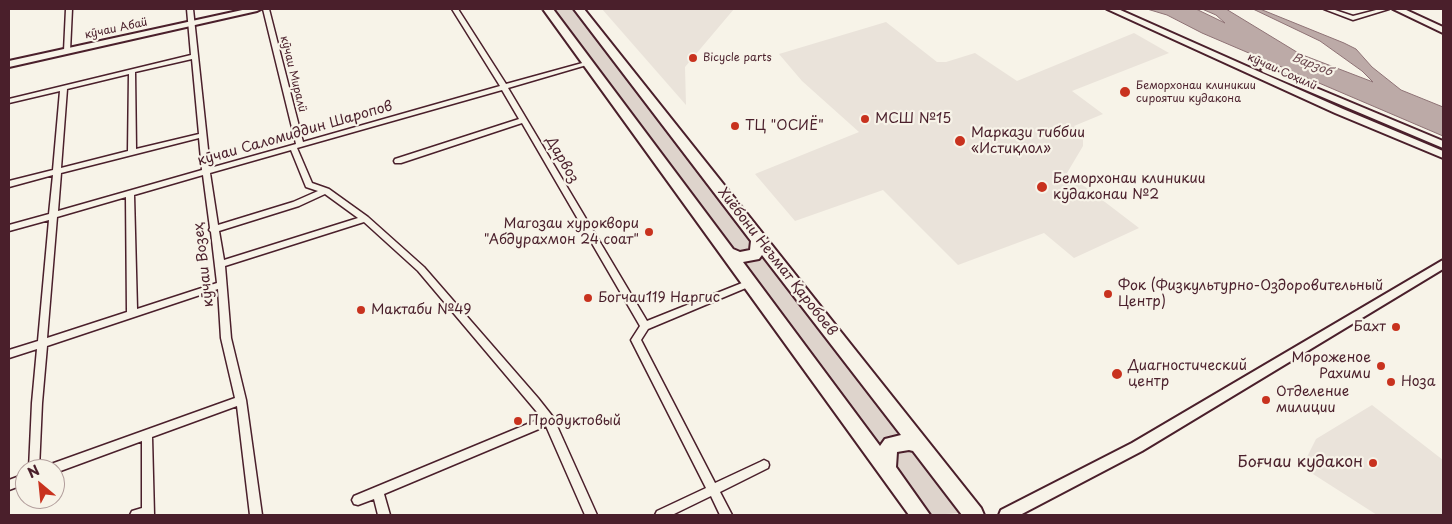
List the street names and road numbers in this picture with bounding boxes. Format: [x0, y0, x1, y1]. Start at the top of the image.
street label: кӯчаи Абаӣ [83, 16, 149, 42]
street label: кӯчаи Миралӣ [277, 34, 309, 114]
street label: кӯчаи Соҳилӣ [1245, 51, 1319, 93]
street label: кӯчаи Саломиддин Шаропов [195, 98, 395, 170]
street label: Дарвоз [542, 134, 582, 186]
street label: Хиёбони Неъмат Қаробоев [714, 185, 840, 339]
street label: кӯчаи Возеҳ [190, 222, 218, 308]

